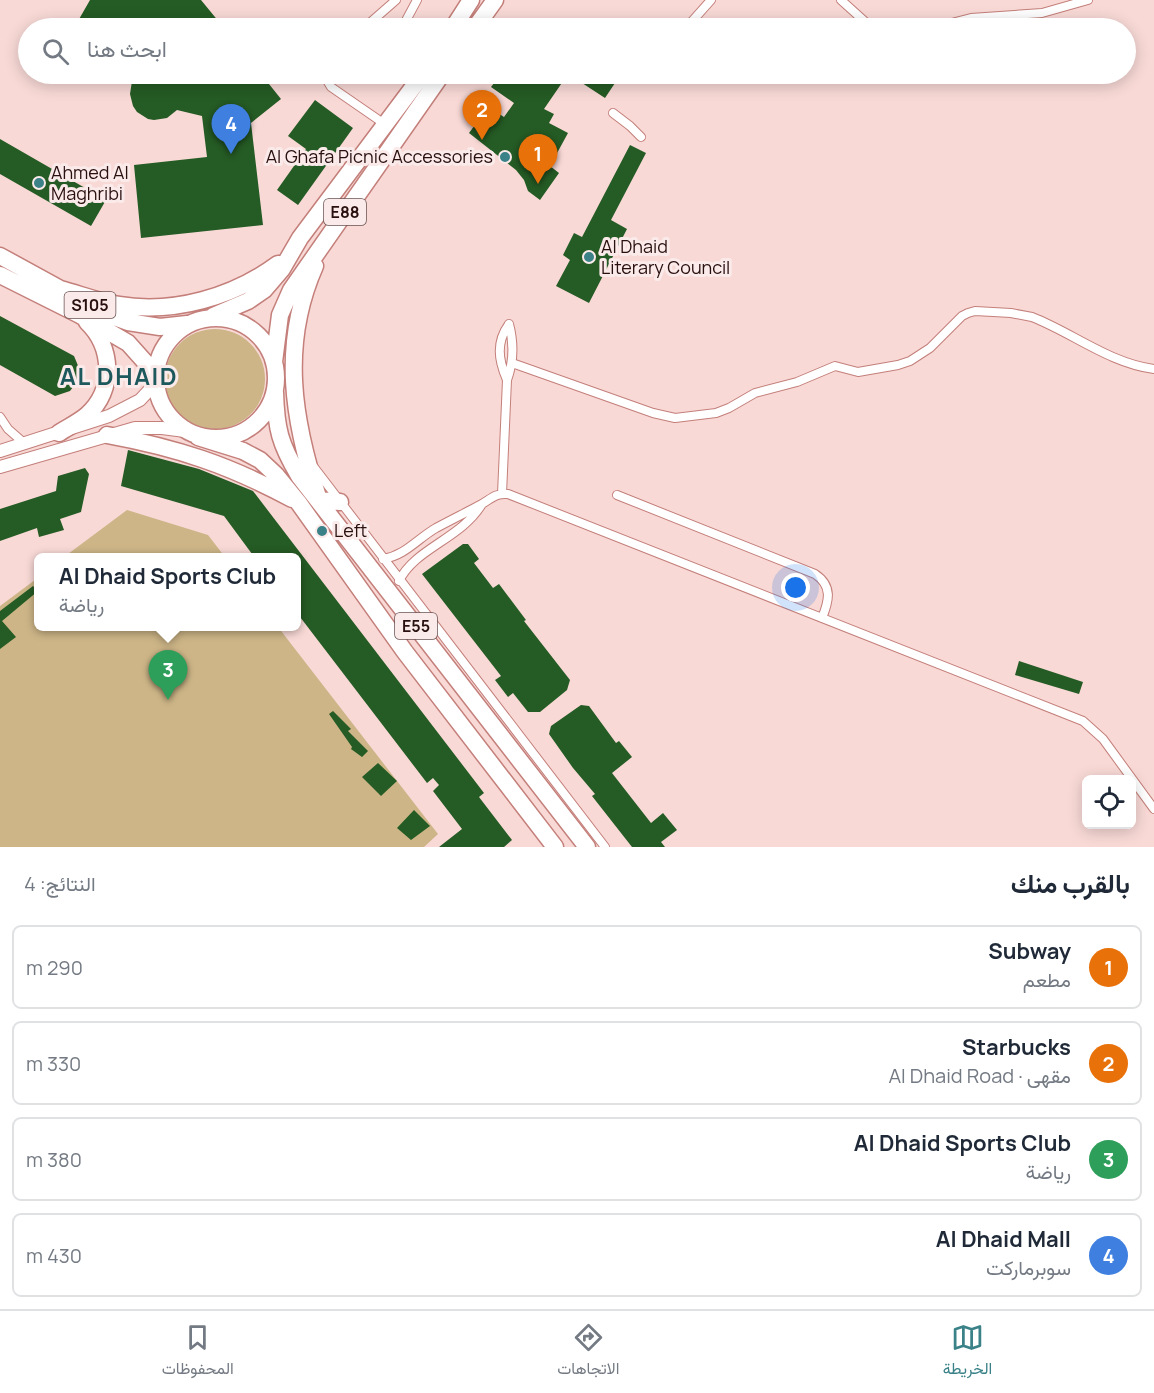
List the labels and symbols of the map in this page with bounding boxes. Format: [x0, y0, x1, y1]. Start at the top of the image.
pin: 2 [462, 90, 502, 140]
pin: 4 [212, 104, 250, 154]
pin: 1 [518, 134, 558, 184]
place label: Al Ghafa Picnic Accessories [266, 144, 493, 168]
marker: Al Ghafa Picnic Accessories [498, 150, 512, 164]
place label: Ahmed Al Maghribi [51, 160, 129, 205]
marker: Ahmed Al Maghribi [32, 176, 46, 190]
road number: E88 [324, 199, 366, 225]
place label: Al Dhaid Literary Council [601, 234, 730, 279]
marker: Al Dhaid Literary Council [582, 250, 596, 264]
road number: S105 [64, 292, 116, 318]
district label: AL DHAID [60, 359, 178, 392]
place label: Left [334, 518, 367, 542]
marker: Left [315, 524, 329, 538]
your location [781, 573, 810, 602]
road number: E55 [395, 613, 437, 639]
pin: 3 [148, 650, 188, 700]

